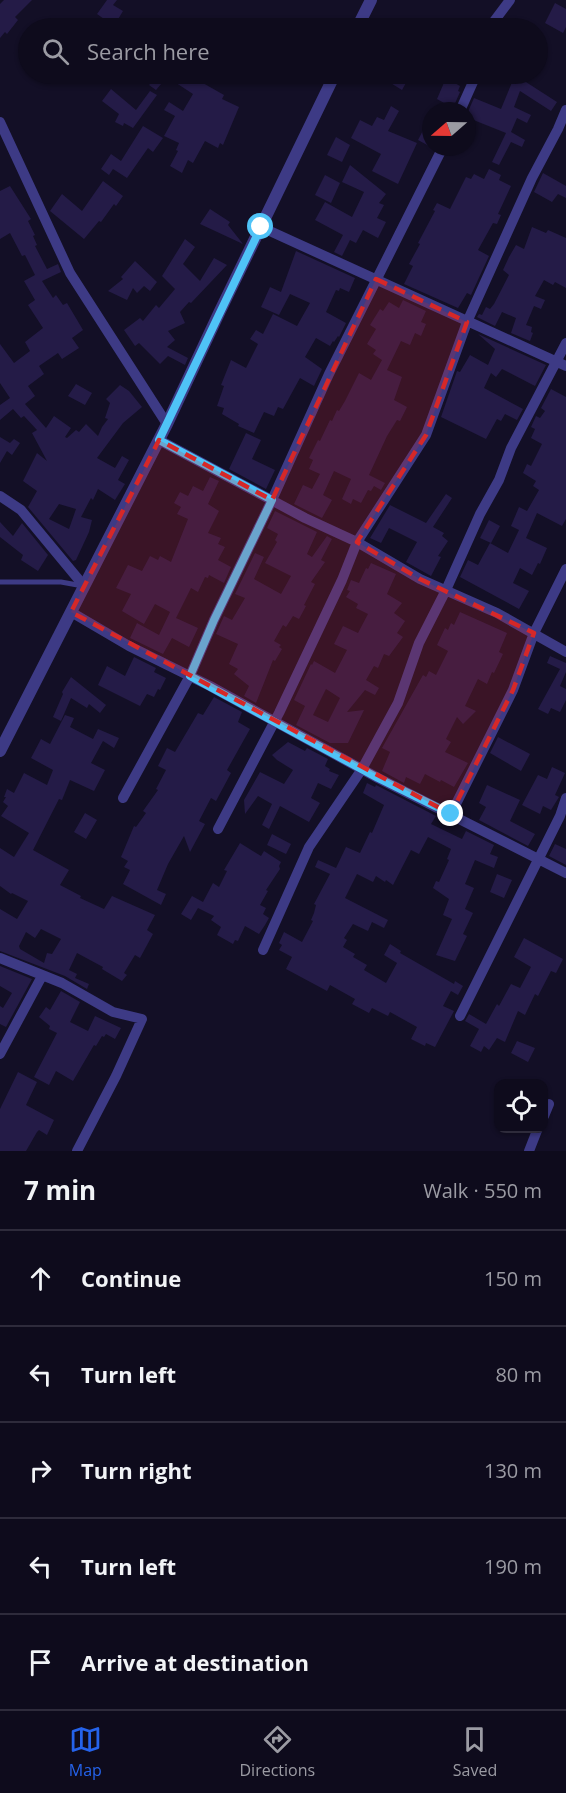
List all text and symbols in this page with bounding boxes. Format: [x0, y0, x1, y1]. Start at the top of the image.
search box [18, 18, 548, 84]
icon: search [39, 35, 72, 68]
text: Search here [87, 36, 210, 66]
north arrow [422, 102, 476, 156]
route start [247, 213, 273, 239]
route end [437, 800, 463, 826]
map controls [494, 1079, 548, 1133]
button: locate [494, 1079, 548, 1133]
text: 7 min [24, 1172, 96, 1208]
text: Walk · 550 m [423, 1177, 542, 1204]
icon: ahead [24, 1262, 57, 1295]
text: Continue [81, 1263, 181, 1293]
text: 150 m [484, 1265, 542, 1292]
icon: left [24, 1358, 57, 1391]
text: Turn left [81, 1359, 176, 1389]
text: 80 m [495, 1361, 542, 1388]
icon: right [24, 1454, 57, 1487]
text: Turn right [81, 1455, 192, 1485]
text: 130 m [484, 1457, 542, 1484]
icon: left [24, 1550, 57, 1583]
text: Turn left [81, 1551, 176, 1581]
text: 190 m [484, 1553, 542, 1580]
icon: arrive [24, 1646, 57, 1679]
text: Arrive at destination [81, 1647, 309, 1677]
tab: Map [69, 1723, 102, 1781]
tab: Directions [239, 1723, 315, 1781]
tab: Saved [453, 1723, 497, 1781]

